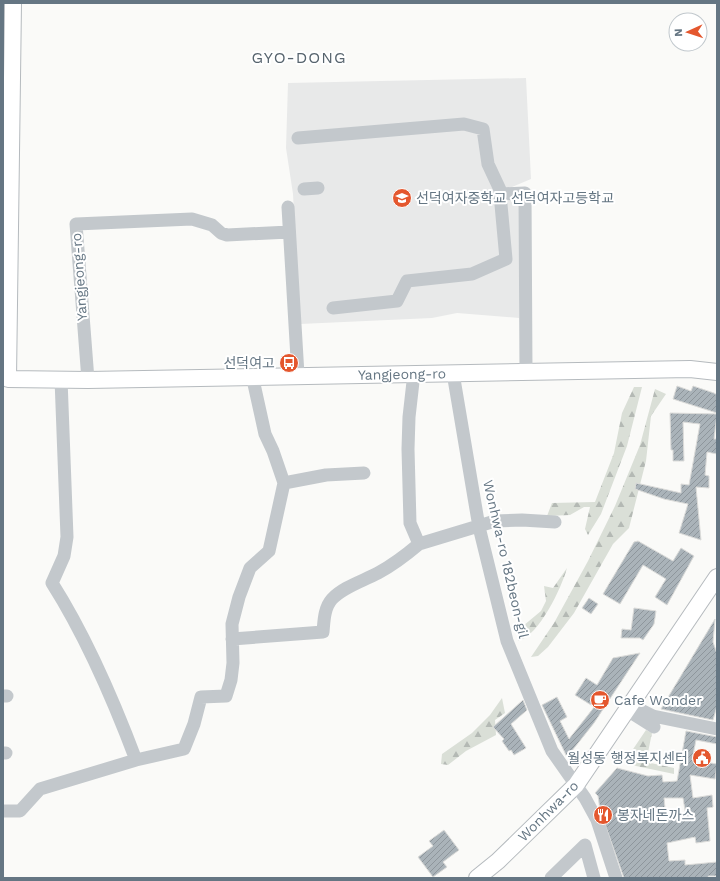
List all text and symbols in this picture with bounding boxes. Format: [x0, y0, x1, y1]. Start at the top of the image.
north arrow [668, 12, 708, 52]
text: N [672, 28, 685, 37]
district label: GYO-DONG [251, 48, 347, 67]
school or university icon: 선덕여자중학교 선덕여자고등학교 [391, 187, 413, 209]
place label: 선덕여자중학교 선덕여자고등학교 [416, 190, 614, 206]
street label: Yangjeong-ro [68, 232, 90, 322]
bus stop icon: 선덕여고 [278, 352, 300, 374]
place label: 선덕여고 [223, 355, 275, 371]
street label: Yangjeong-ro [358, 365, 446, 383]
street label: Wonhwa-ro 182beon-gil [480, 478, 532, 640]
cafe icon: Cafe Wonder [589, 689, 611, 711]
place label: Cafe Wonder [614, 692, 702, 708]
public building icon: 월성동 행정복지센터 [691, 747, 713, 769]
place label: 월성동 행정복지센터 [567, 750, 688, 766]
street label: Wonhwa-ro [514, 777, 582, 845]
restaurant icon: 봉자네돈까스 [592, 804, 614, 826]
place label: 봉자네돈까스 [617, 807, 694, 823]

